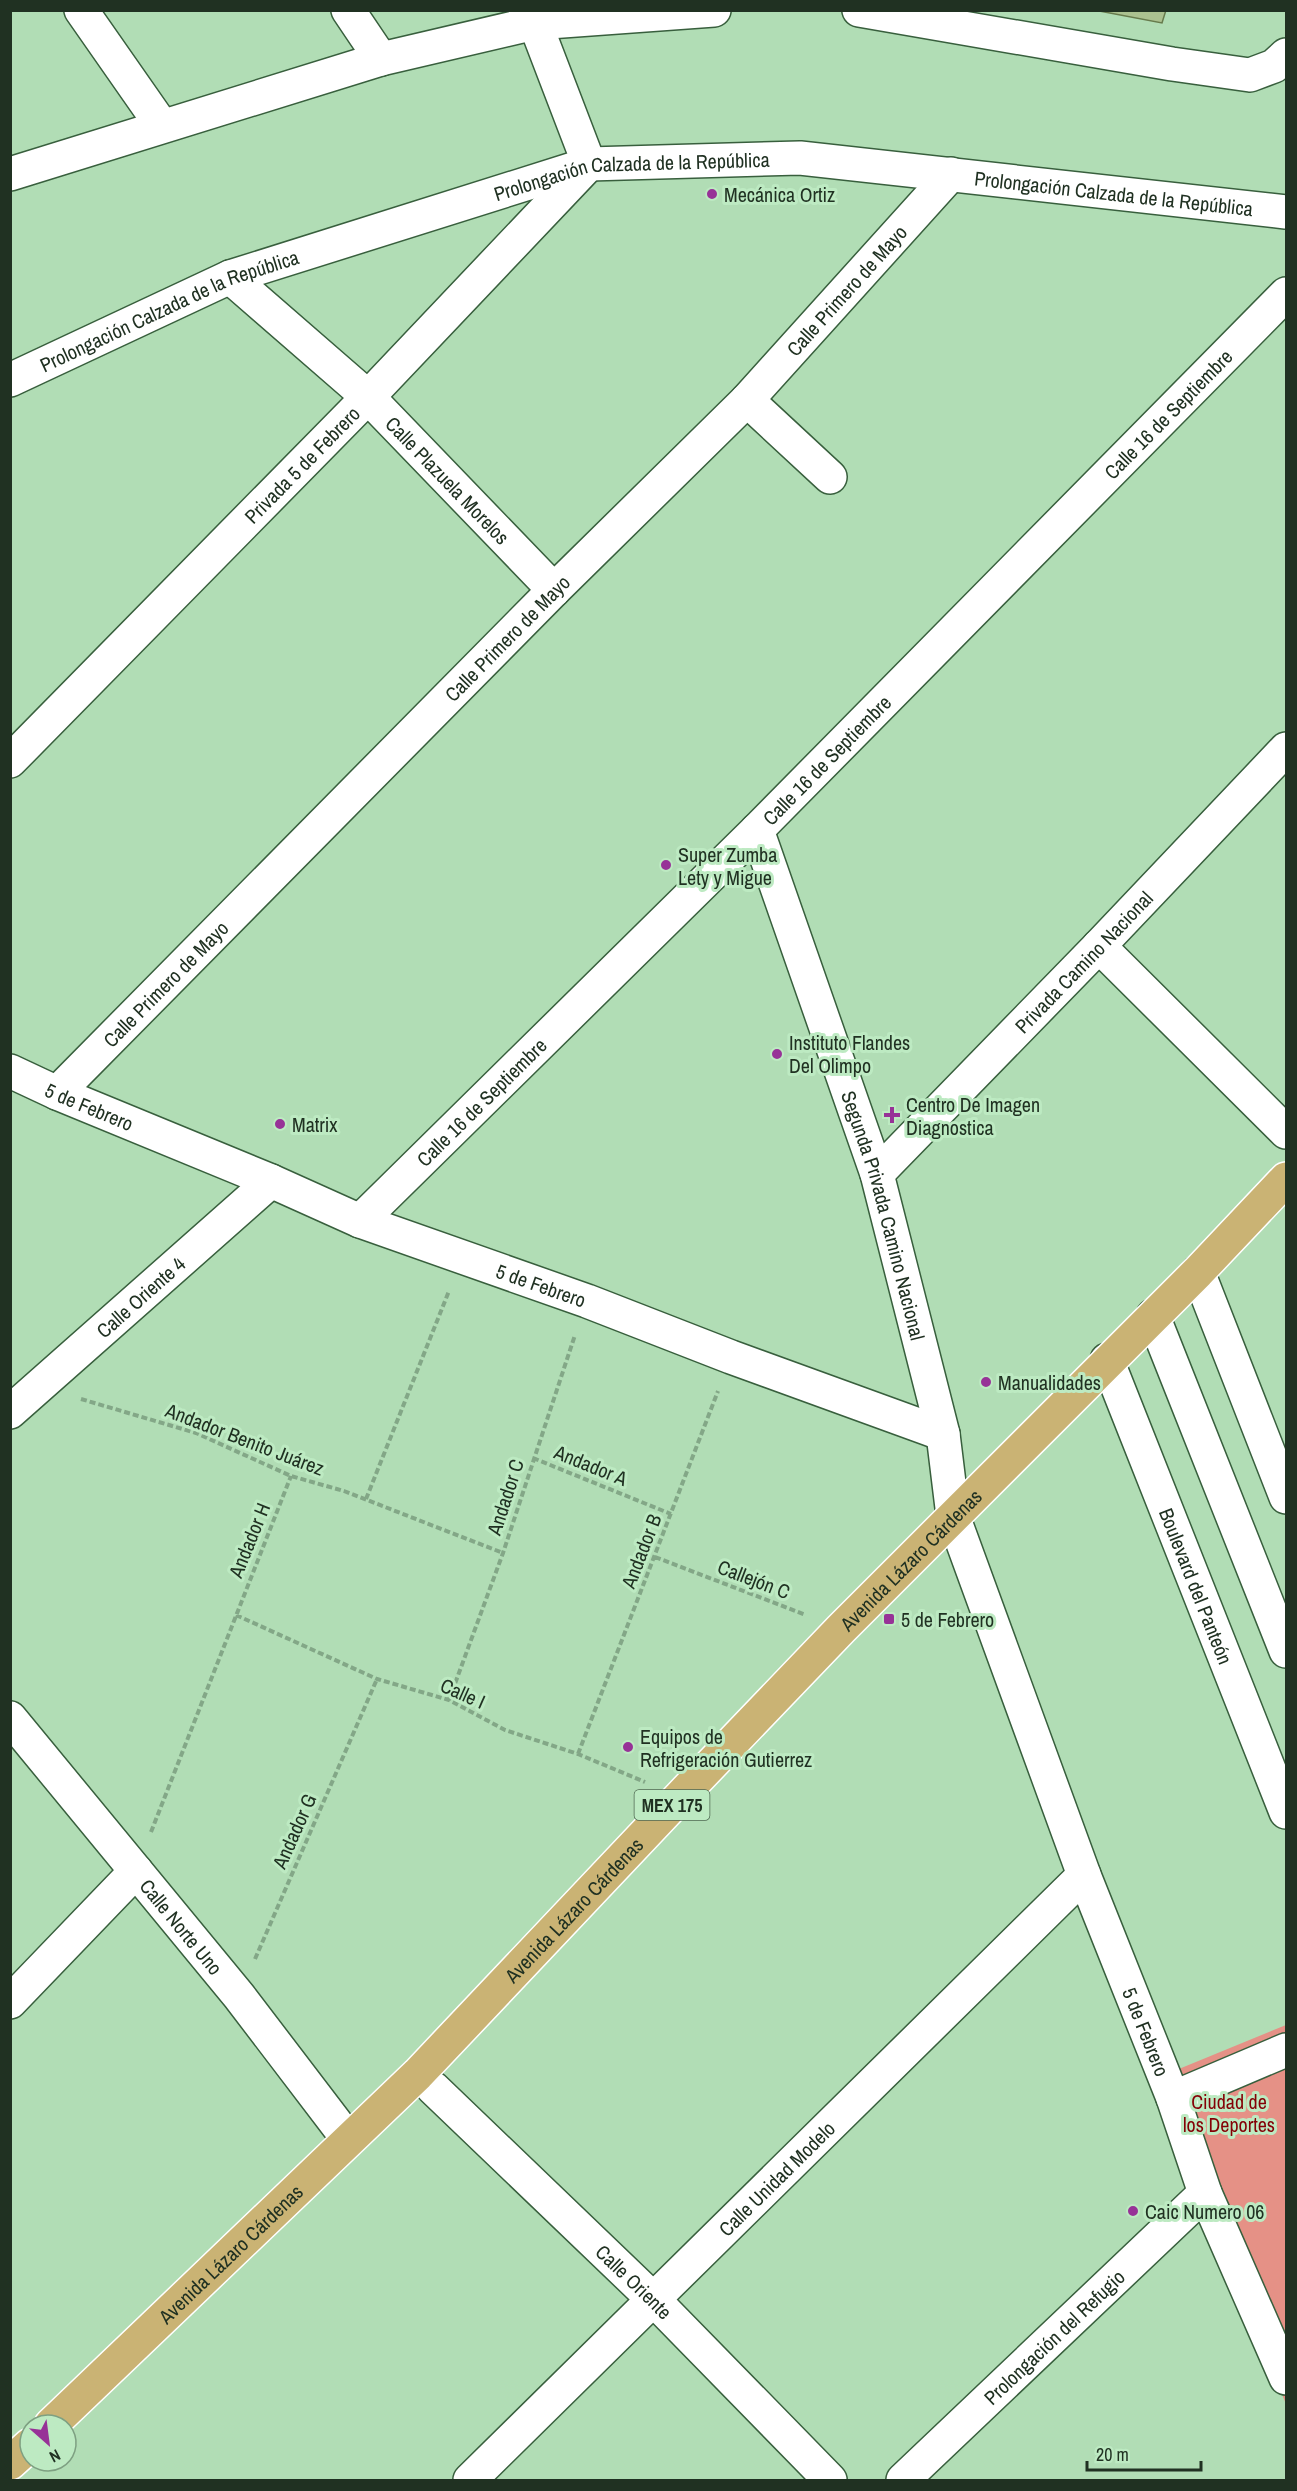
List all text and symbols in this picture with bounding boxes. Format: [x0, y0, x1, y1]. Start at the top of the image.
street label: Prolongación Calzada de la República [490, 145, 770, 207]
street label: Prolongación Calzada de la República [973, 164, 1254, 222]
place label: Mecánica Ortiz [724, 181, 835, 208]
marker: Mecánica Ortiz [705, 187, 719, 201]
street label: Calle Primero de Mayo [780, 219, 912, 361]
street label: Prolongación Calzada de la República [35, 243, 302, 378]
street label: Calle 16 de Septiembre [1098, 343, 1238, 485]
street label: Privada 5 de Febrero [238, 400, 365, 529]
street label: Calle Plazuela Morelos [380, 410, 516, 550]
street label: Calle Primero de Mayo [438, 569, 575, 707]
street label: Calle 16 de Septiembre [756, 689, 897, 831]
place label: Super Zumba Lety y Migue [678, 841, 777, 891]
marker: Super Zumba Lety y Migue [659, 858, 673, 872]
street label: Privada Camino Nacional [1008, 885, 1158, 1039]
street label: Calle Primero de Mayo [97, 914, 234, 1053]
place label: Instituto Flandes Del Olimpo [789, 1029, 910, 1079]
street label: Calle 16 de Septiembre [410, 1032, 552, 1172]
marker: Instituto Flandes Del Olimpo [770, 1047, 784, 1061]
street label: 5 de Febrero [41, 1076, 138, 1137]
street label: Segunda Privada Camino Nacional [835, 1087, 932, 1343]
place label: Centro De Imagen Diagnostica [906, 1091, 1040, 1141]
marker: Centro De Imagen Diagnostica [883, 1106, 901, 1124]
place label: Matrix [292, 1111, 338, 1138]
marker: Matrix [273, 1117, 287, 1131]
street label: Calle Oriente 4 [90, 1250, 191, 1343]
street label: 5 de Febrero [493, 1257, 590, 1313]
place label: Manualidades [998, 1369, 1101, 1396]
marker: Manualidades [979, 1375, 993, 1389]
street label: Andador Benito Juárez [161, 1396, 328, 1482]
street label: Andador A [550, 1438, 632, 1492]
street label: Andador C [480, 1455, 530, 1539]
street label: Avenida Lázaro Cárdenas [833, 1483, 987, 1637]
street label: Andador H [221, 1499, 276, 1582]
street label: Boulevard del Panteón [1153, 1504, 1240, 1668]
street label: Andador B [614, 1510, 668, 1593]
street label: Callejón C [714, 1553, 794, 1605]
place label: 5 de Febrero [901, 1606, 994, 1633]
marker: 5 de Febrero [882, 1612, 896, 1626]
street label: Calle I [436, 1671, 490, 1715]
place label: Equipos de Refrigeración Gutierrez [640, 1723, 812, 1773]
marker: Equipos de Refrigeración Gutierrez [621, 1740, 635, 1754]
street label: Andador G [265, 1789, 322, 1874]
road number: MEX 175 [634, 1790, 710, 1820]
street label: Avenida Lázaro Cárdenas [498, 1831, 649, 1989]
street label: Calle Norte Uno [134, 1873, 229, 1980]
street label: 5 de Febrero [1117, 1983, 1176, 2080]
park label: Ciudad de los Deportes [1183, 2088, 1275, 2138]
street label: Calle Unidad Modelo [712, 2115, 840, 2242]
street label: Avenida Lázaro Cárdenas [151, 2178, 308, 2330]
place label: Caic Numero 06 [1145, 2198, 1264, 2225]
marker: Caic Numero 06 [1126, 2204, 1140, 2218]
street label: Calle Oriente [590, 2238, 678, 2325]
street label: Prolongación del Refugio [977, 2263, 1130, 2410]
north arrow [18, 2413, 78, 2473]
scale bar [1087, 2434, 1201, 2472]
text: 20 m [1096, 2442, 1129, 2467]
text: N [46, 2444, 64, 2468]

